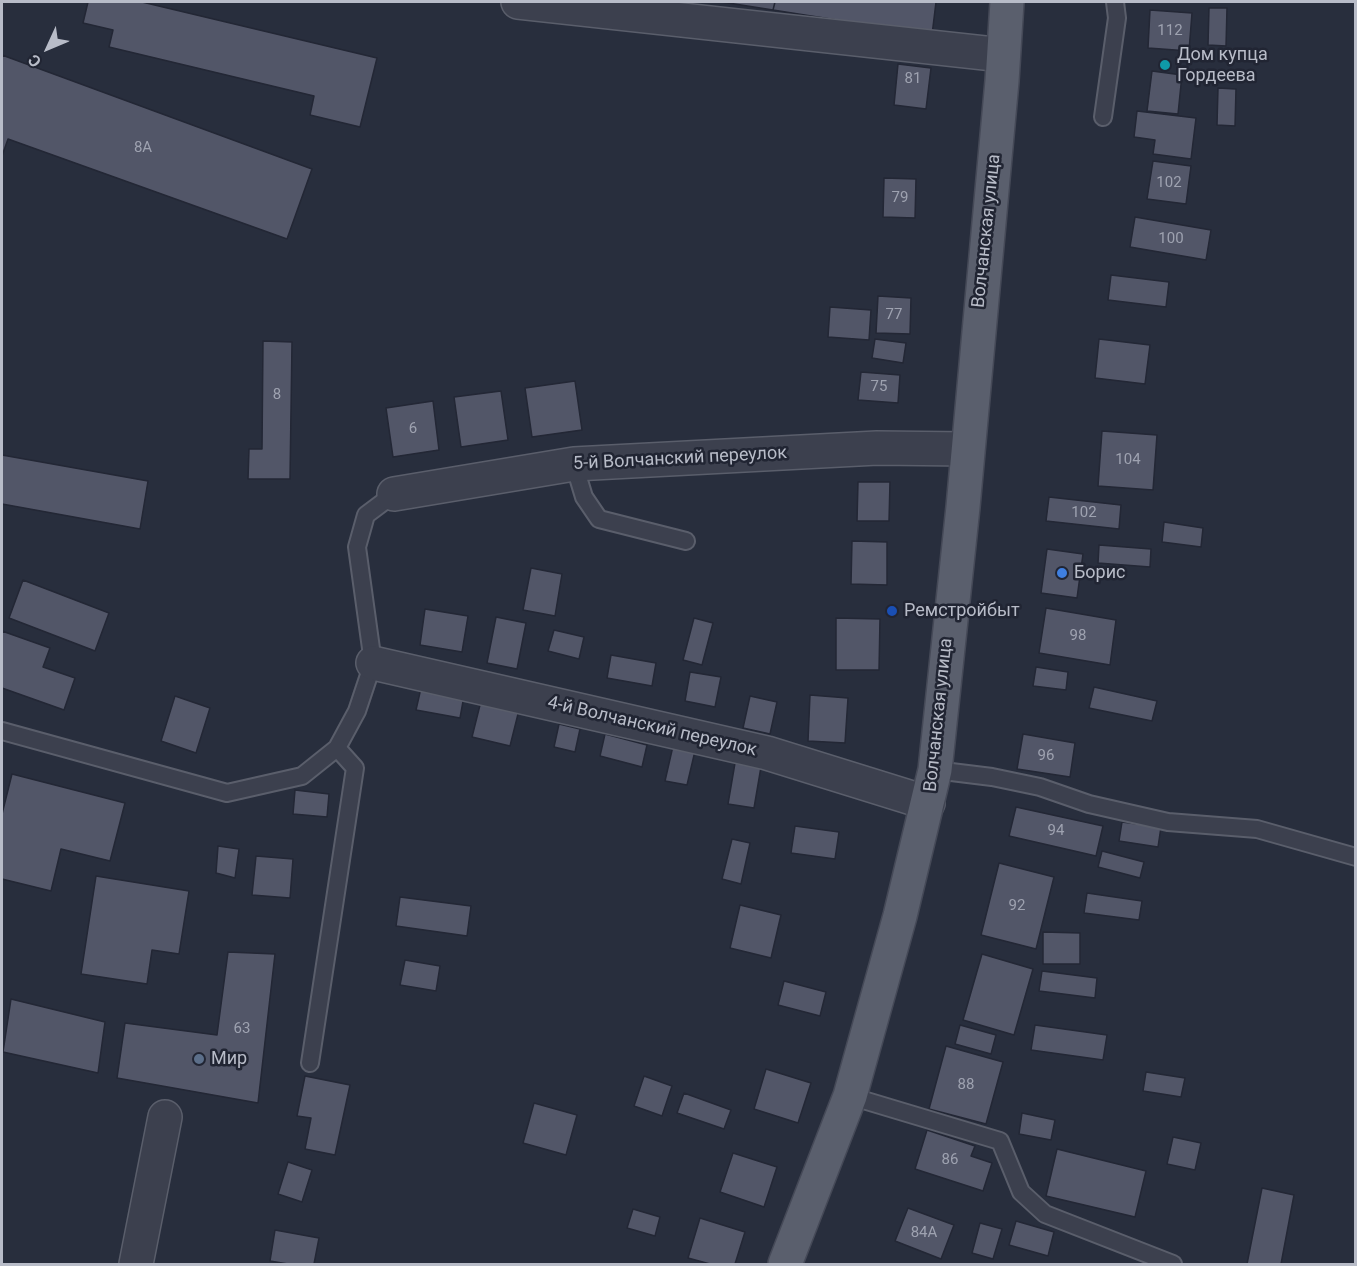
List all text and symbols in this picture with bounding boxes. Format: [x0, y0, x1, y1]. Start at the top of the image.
north arrow [18, 18, 78, 78]
house number: 112 [1157, 22, 1183, 40]
place label: Дом купца Гордеева [1177, 44, 1268, 86]
text: С [24, 50, 45, 71]
marker: Дом купца Гордеева [1158, 58, 1172, 72]
house number: 81 [905, 70, 921, 88]
house number: 8А [134, 139, 152, 157]
street label: Волчанская улица [968, 153, 1006, 309]
house number: 102 [1156, 174, 1182, 192]
house number: 79 [892, 189, 908, 207]
house number: 100 [1158, 230, 1184, 248]
house number: 77 [886, 306, 902, 324]
house number: 75 [871, 378, 887, 396]
house number: 8 [273, 386, 281, 404]
house number: 6 [409, 420, 417, 438]
street label: 5-й Волчанский переулок [573, 443, 787, 475]
house number: 104 [1115, 451, 1141, 469]
house number: 102 [1071, 504, 1097, 522]
place label: Борис [1074, 562, 1126, 584]
marker: Борис [1055, 566, 1069, 580]
place label: Ремстройбыт [904, 600, 1020, 622]
marker: Ремстройбыт [885, 604, 899, 618]
house number: 98 [1070, 627, 1086, 645]
street label: Волчанская улица [920, 637, 958, 793]
street label: 4-й Волчанский переулок [545, 692, 759, 762]
house number: 96 [1038, 747, 1054, 765]
house number: 94 [1048, 822, 1064, 840]
house number: 92 [1009, 897, 1025, 915]
house number: 63 [234, 1020, 250, 1038]
place label: Мир [211, 1048, 247, 1070]
marker: Мир [192, 1052, 206, 1066]
house number: 88 [958, 1076, 974, 1094]
house number: 86 [942, 1151, 958, 1169]
house number: 84А [911, 1224, 937, 1242]

